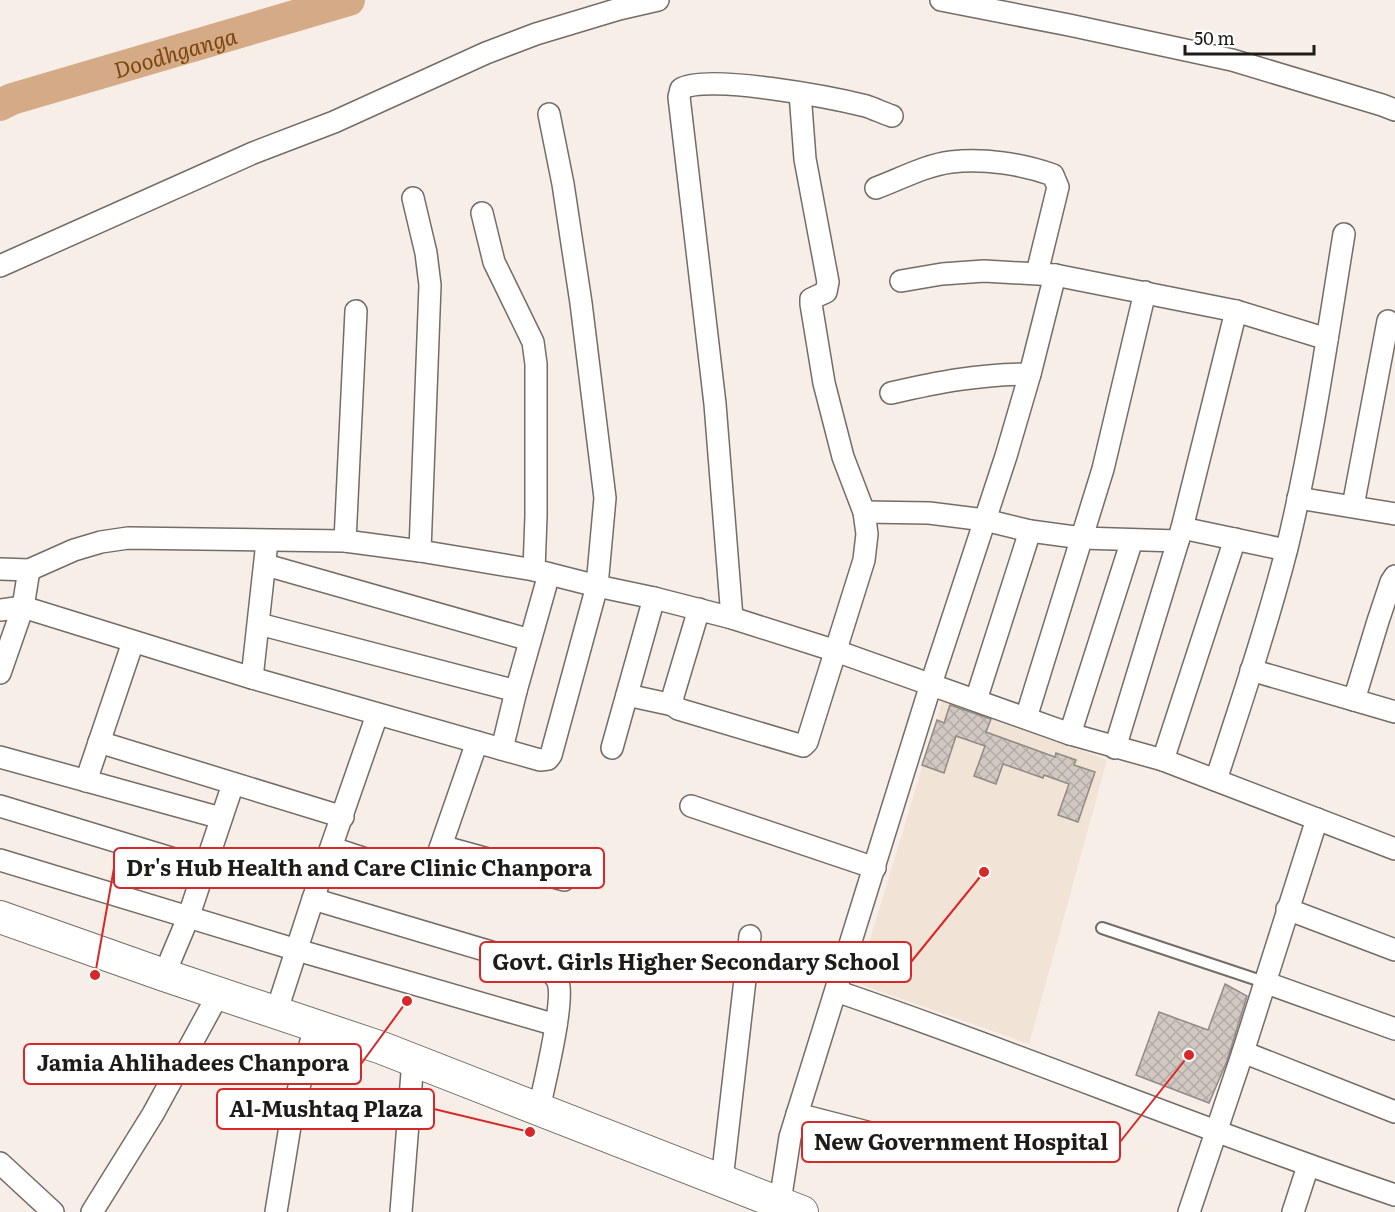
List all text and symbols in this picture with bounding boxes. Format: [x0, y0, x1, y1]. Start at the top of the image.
water label: Doodhganga [109, 17, 241, 85]
scale bar [1185, 18, 1314, 56]
text: 50 m [1194, 24, 1235, 51]
callout: Dr's Hub Health and Care Clinic Chanpora [114, 848, 604, 888]
text: Dr's Hub Health and Care Clinic Chanpora [126, 850, 592, 883]
callout: Govt. Girls Higher Secondary School [480, 942, 911, 982]
text: Govt. Girls Higher Secondary School [492, 944, 900, 977]
callout: Jamia Ahlihadees Chanpora [24, 1044, 361, 1084]
text: Jamia Ahlihadees Chanpora [37, 1045, 349, 1078]
callout: Al-Mushtaq Plaza [217, 1089, 434, 1129]
text: Al-Mushtaq Plaza [229, 1091, 423, 1124]
callout: New Government Hospital [802, 1122, 1120, 1162]
text: New Government Hospital [814, 1124, 1108, 1157]

